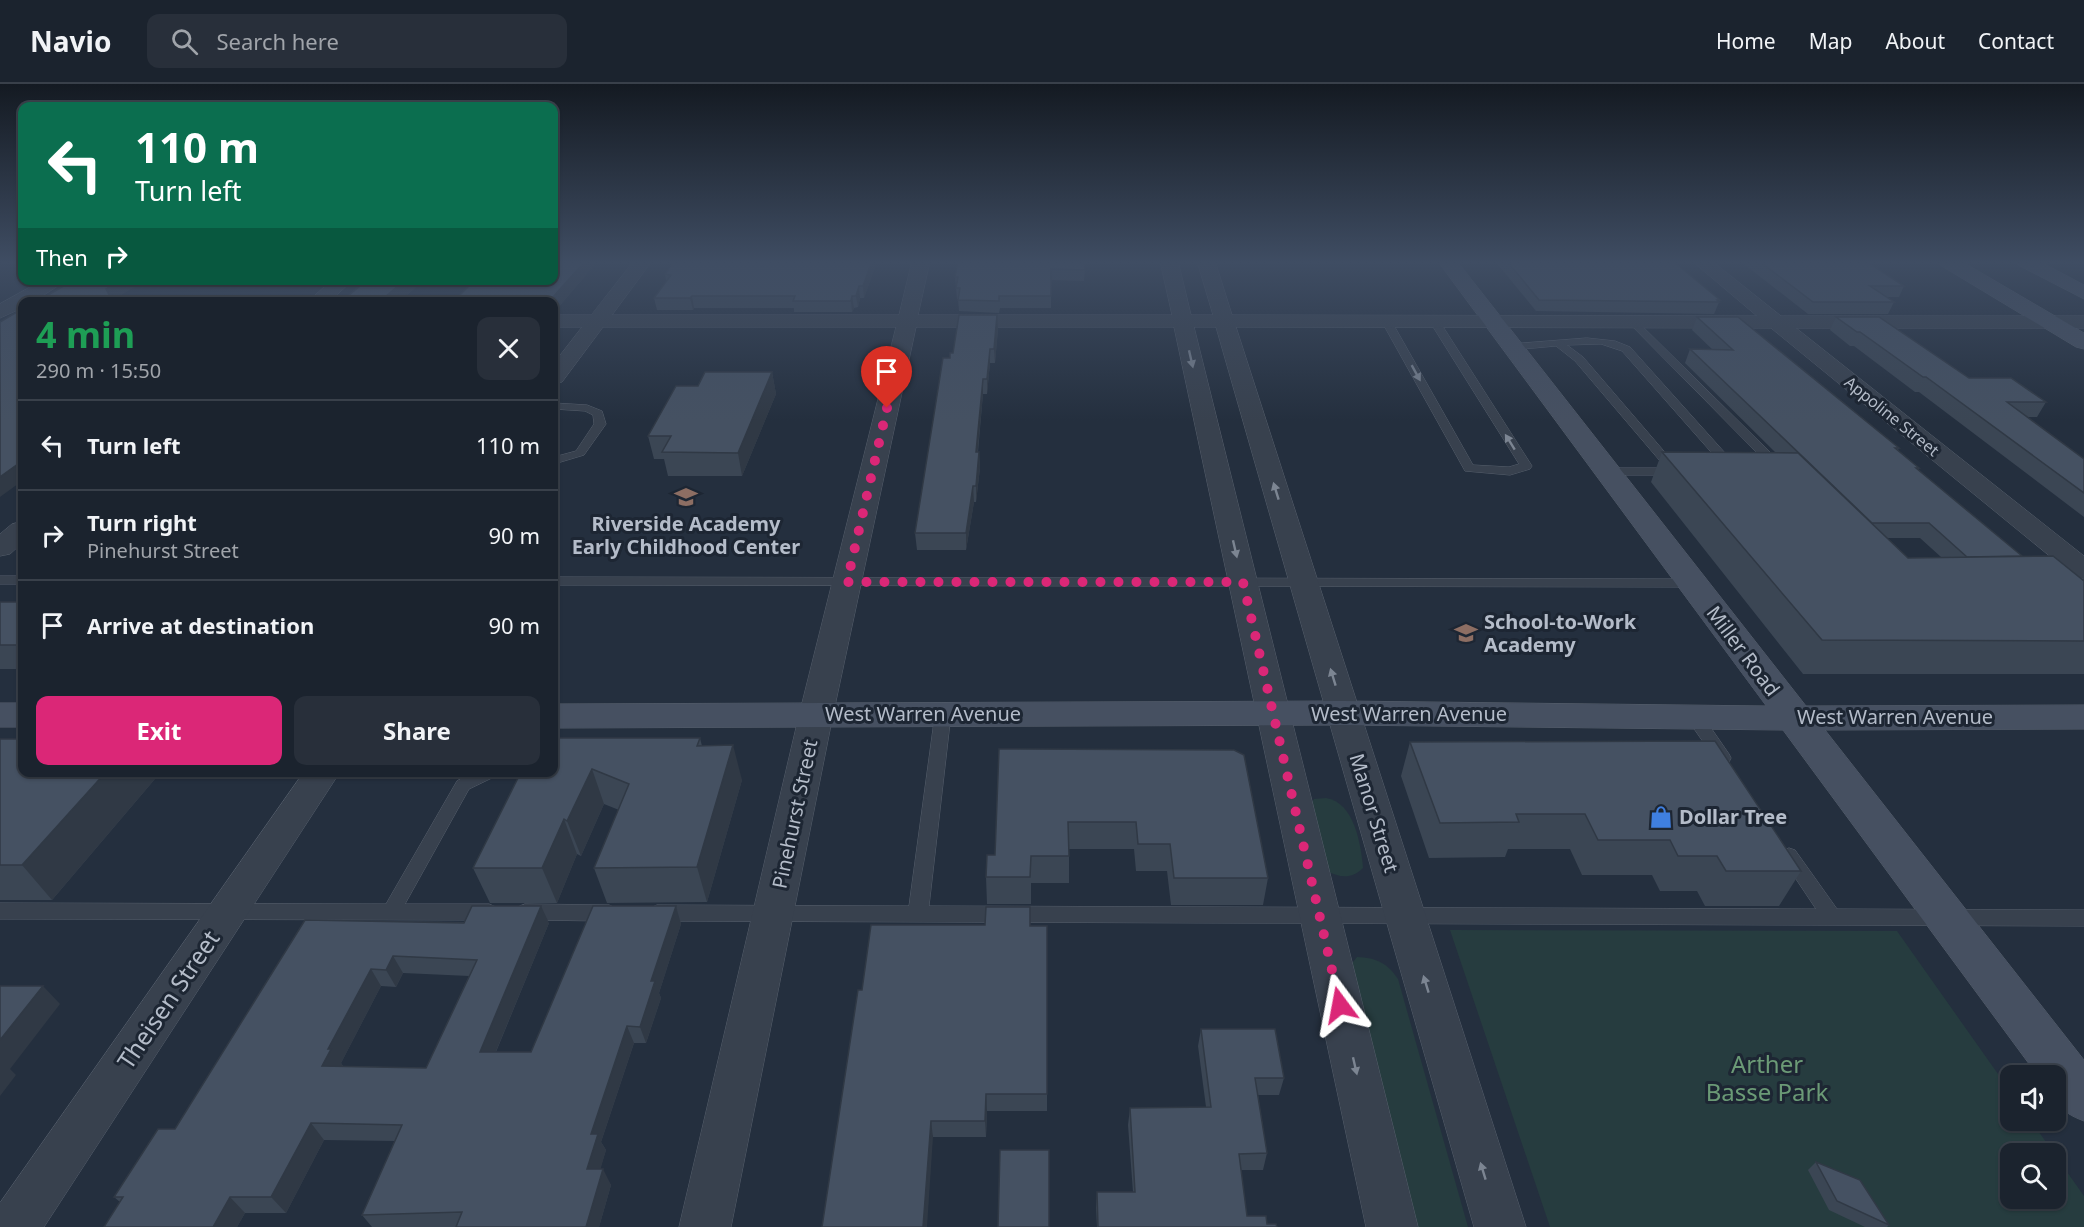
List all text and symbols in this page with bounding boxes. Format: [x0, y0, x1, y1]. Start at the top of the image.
search box [147, 14, 567, 68]
text: Navio [30, 22, 111, 60]
icon: search [168, 25, 201, 58]
text: Search here [216, 26, 339, 56]
text: Home [1716, 27, 1776, 55]
text: Map [1809, 27, 1852, 55]
text: About [1885, 27, 1945, 55]
text: Contact [1978, 27, 2054, 55]
text: 110 m [135, 118, 259, 175]
icon: left [36, 126, 114, 204]
text: Turn left [135, 172, 241, 209]
icon: right [100, 240, 133, 273]
text: Then [36, 242, 88, 272]
text: 4 min [36, 310, 135, 359]
button: close [477, 317, 540, 380]
pin [861, 346, 912, 408]
one-way arrow [1187, 350, 1197, 368]
icon: arrive [870, 355, 903, 388]
text: 290 m · 15:50 [36, 357, 161, 384]
one-way arrow [1411, 365, 1421, 382]
street label: Appoline Street [1840, 371, 1944, 461]
icon: left [36, 429, 69, 462]
text: Turn left [87, 430, 181, 460]
text: 110 m [476, 430, 540, 460]
one-way arrow [1505, 434, 1516, 450]
one-way arrow [1271, 482, 1280, 500]
school or university icon: Riverside Academy Early Childhood Center [673, 484, 699, 510]
text: Turn right [87, 507, 197, 537]
place label: Riverside Academy Early Childhood Center [572, 510, 800, 560]
icon: right [36, 519, 69, 552]
text: 90 m [489, 520, 540, 550]
text: Pinehurst Street [87, 537, 239, 564]
one-way arrow [1231, 540, 1240, 559]
street label: Miller Road [1701, 600, 1786, 701]
place label: School-to-Work Academy [1484, 608, 1637, 658]
icon: arrive [36, 609, 69, 642]
text: Arrive at destination [87, 610, 314, 640]
text: 90 m [489, 610, 540, 640]
school or university icon: School-to-Work Academy [1453, 620, 1479, 646]
one-way arrow [1328, 668, 1337, 686]
button: Exit [36, 696, 282, 765]
button: Share [294, 696, 540, 765]
street label: West Warren Avenue [825, 700, 1021, 727]
street label: West Warren Avenue [1311, 700, 1507, 727]
street label: West Warren Avenue [1797, 703, 1993, 730]
street label: Pinehurst Street [766, 737, 823, 891]
street label: Manor Street [1344, 750, 1405, 876]
place label: Dollar Tree [1679, 803, 1787, 830]
shop icon: Dollar Tree [1648, 804, 1674, 830]
street label: Theisen Street [109, 923, 227, 1075]
position arrow [1308, 973, 1372, 1037]
one-way arrow [1421, 975, 1430, 993]
park label: Arther Basse Park [1706, 1047, 1828, 1108]
one-way arrow [1350, 1057, 1360, 1076]
map controls [2000, 1065, 2066, 1209]
button: sound [2000, 1065, 2066, 1131]
button: search [2000, 1143, 2066, 1209]
one-way arrow [1478, 1162, 1487, 1180]

